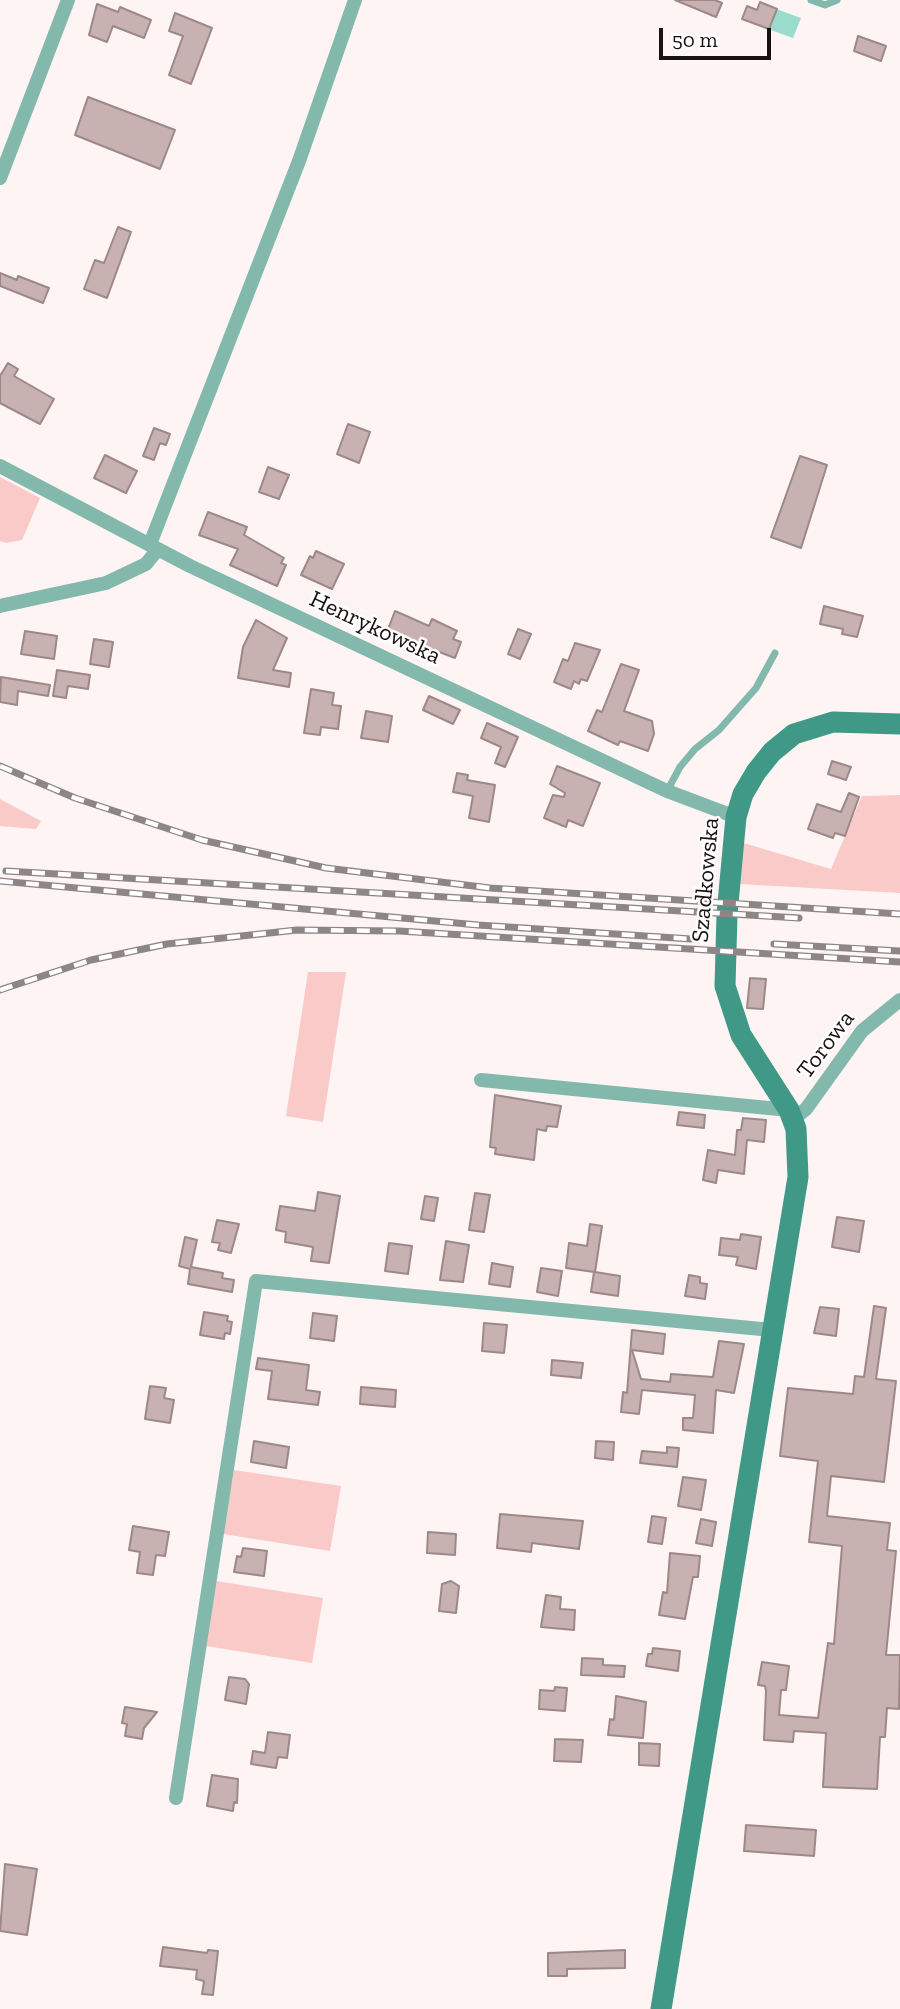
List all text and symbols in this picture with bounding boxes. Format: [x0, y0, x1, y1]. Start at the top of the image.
scale bar [662, 14, 774, 58]
text: 50 m [672, 27, 718, 52]
street label: Henrykowska [305, 585, 445, 671]
street label: Szadkowska [686, 816, 726, 944]
street label: Torowa [791, 1005, 861, 1085]

